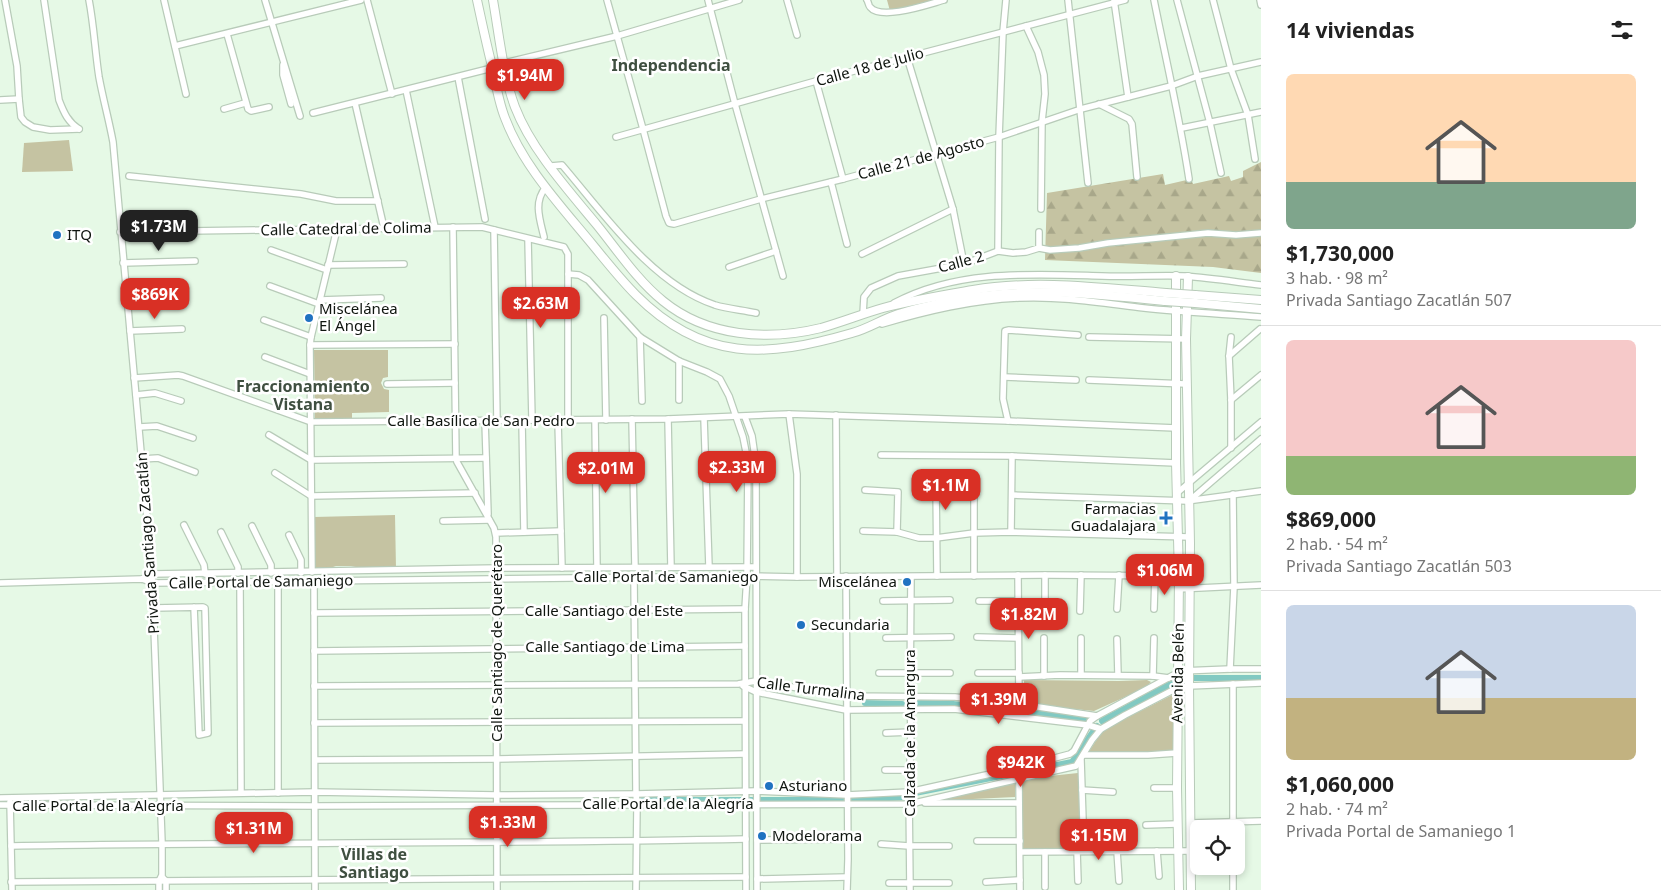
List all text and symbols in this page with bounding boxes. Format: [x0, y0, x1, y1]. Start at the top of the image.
text: 14 viviendas [1286, 16, 1415, 44]
icon: filters [1608, 16, 1636, 44]
street label: Calle 18 de Julio [814, 42, 926, 90]
district label: Independencia [611, 54, 731, 76]
pin: $1.94M [484, 58, 566, 101]
text: $1.94M [497, 64, 553, 86]
icon: home [1416, 107, 1506, 197]
street label: Calle 21 de Agosto [855, 131, 986, 184]
pin: $1.73M [118, 210, 200, 252]
text: $1.73M [131, 215, 187, 237]
street label: Calle Catedral de Colima [260, 217, 432, 239]
place label: ITQ [67, 224, 92, 244]
marker: ITQ [51, 229, 63, 241]
text: $1,730,000 [1286, 239, 1394, 267]
street label: Calle 2 [936, 245, 986, 277]
text: 3 hab. · 98 m² [1286, 267, 1388, 289]
pin: $869K [120, 278, 190, 320]
text: $869K [131, 283, 179, 305]
pin: $2.63M [500, 286, 582, 329]
text: Privada Santiago Zacatlán 507 [1286, 289, 1512, 311]
text: $2.63M [513, 292, 569, 314]
place label: Miscelánea El Ángel [319, 298, 398, 335]
marker: Miscelánea El Ángel [303, 312, 315, 324]
icon: home [1416, 372, 1506, 462]
district label: Fraccionamiento Vistana [236, 375, 370, 415]
street label: Calle Basílica de San Pedro [387, 410, 575, 430]
pin: $2.33M [696, 450, 778, 493]
street label: Privada Santiago Zacatlán [131, 452, 163, 635]
pin: $2.01M [565, 452, 647, 494]
text: $2.33M [709, 456, 765, 478]
text: $2.01M [578, 457, 634, 479]
pin: $1.1M [911, 468, 981, 511]
text: $1.1M [922, 474, 970, 496]
place label: Farmacias Guadalajara [1071, 498, 1156, 535]
text: $869,000 [1286, 505, 1376, 533]
marker: Farmacias Guadalajara [1160, 512, 1172, 524]
text: 2 hab. · 54 m² [1286, 533, 1388, 555]
street label: Calle Santiago de Querétaro [486, 544, 506, 742]
pin: $1.06M [1124, 554, 1206, 596]
text: Privada Santiago Zacatlán 503 [1286, 555, 1512, 577]
text: $1.06M [1137, 559, 1193, 581]
street label: Calle Portal de Samaniego [574, 566, 758, 586]
street label: Calle Portal de Samaniego [169, 569, 353, 593]
place label: Miscelánea [818, 571, 897, 591]
marker: Miscelánea [901, 576, 913, 588]
pin: $1.82M [988, 598, 1070, 640]
street label: Calle Santiago del Este [525, 600, 683, 620]
text: $1.82M [1001, 603, 1057, 625]
place label: Secundaria [811, 614, 890, 634]
marker: Secundaria [795, 619, 807, 631]
street label: Avenida Belén [1166, 623, 1188, 723]
street label: Calle Santiago de Lima [525, 636, 685, 656]
icon: home [1416, 637, 1506, 727]
street label: Calzada de la Amargura [899, 649, 919, 817]
street label: Calle Turmalina [756, 671, 866, 705]
pin: $1.39M [958, 682, 1040, 725]
text: $1.39M [971, 688, 1027, 710]
pin: $942K [986, 746, 1056, 788]
text: $942K [997, 751, 1045, 773]
text: $1,060,000 [1286, 770, 1394, 798]
place label: Asturiano [779, 775, 847, 795]
marker: Asturiano [763, 780, 775, 792]
street label: Calle Portal de la Alegría [582, 793, 754, 813]
street label: Calle Portal de la Alegría [12, 795, 184, 815]
text: 2 hab. · 74 m² [1286, 798, 1388, 820]
pin: $1.33M [467, 806, 549, 848]
text: $1.33M [480, 811, 536, 833]
pin: $1.31M [213, 812, 295, 854]
text: $1.31M [226, 817, 282, 839]
pin: $1.15M [1058, 818, 1140, 861]
map controls [1190, 820, 1245, 875]
button: locate [1190, 820, 1245, 875]
text: Privada Portal de Samaniego 1 [1286, 820, 1516, 842]
text: $1.15M [1071, 824, 1127, 846]
place label: Modelorama [772, 825, 862, 845]
marker: Modelorama [756, 830, 768, 842]
district label: Villas de Santiago [339, 843, 409, 883]

